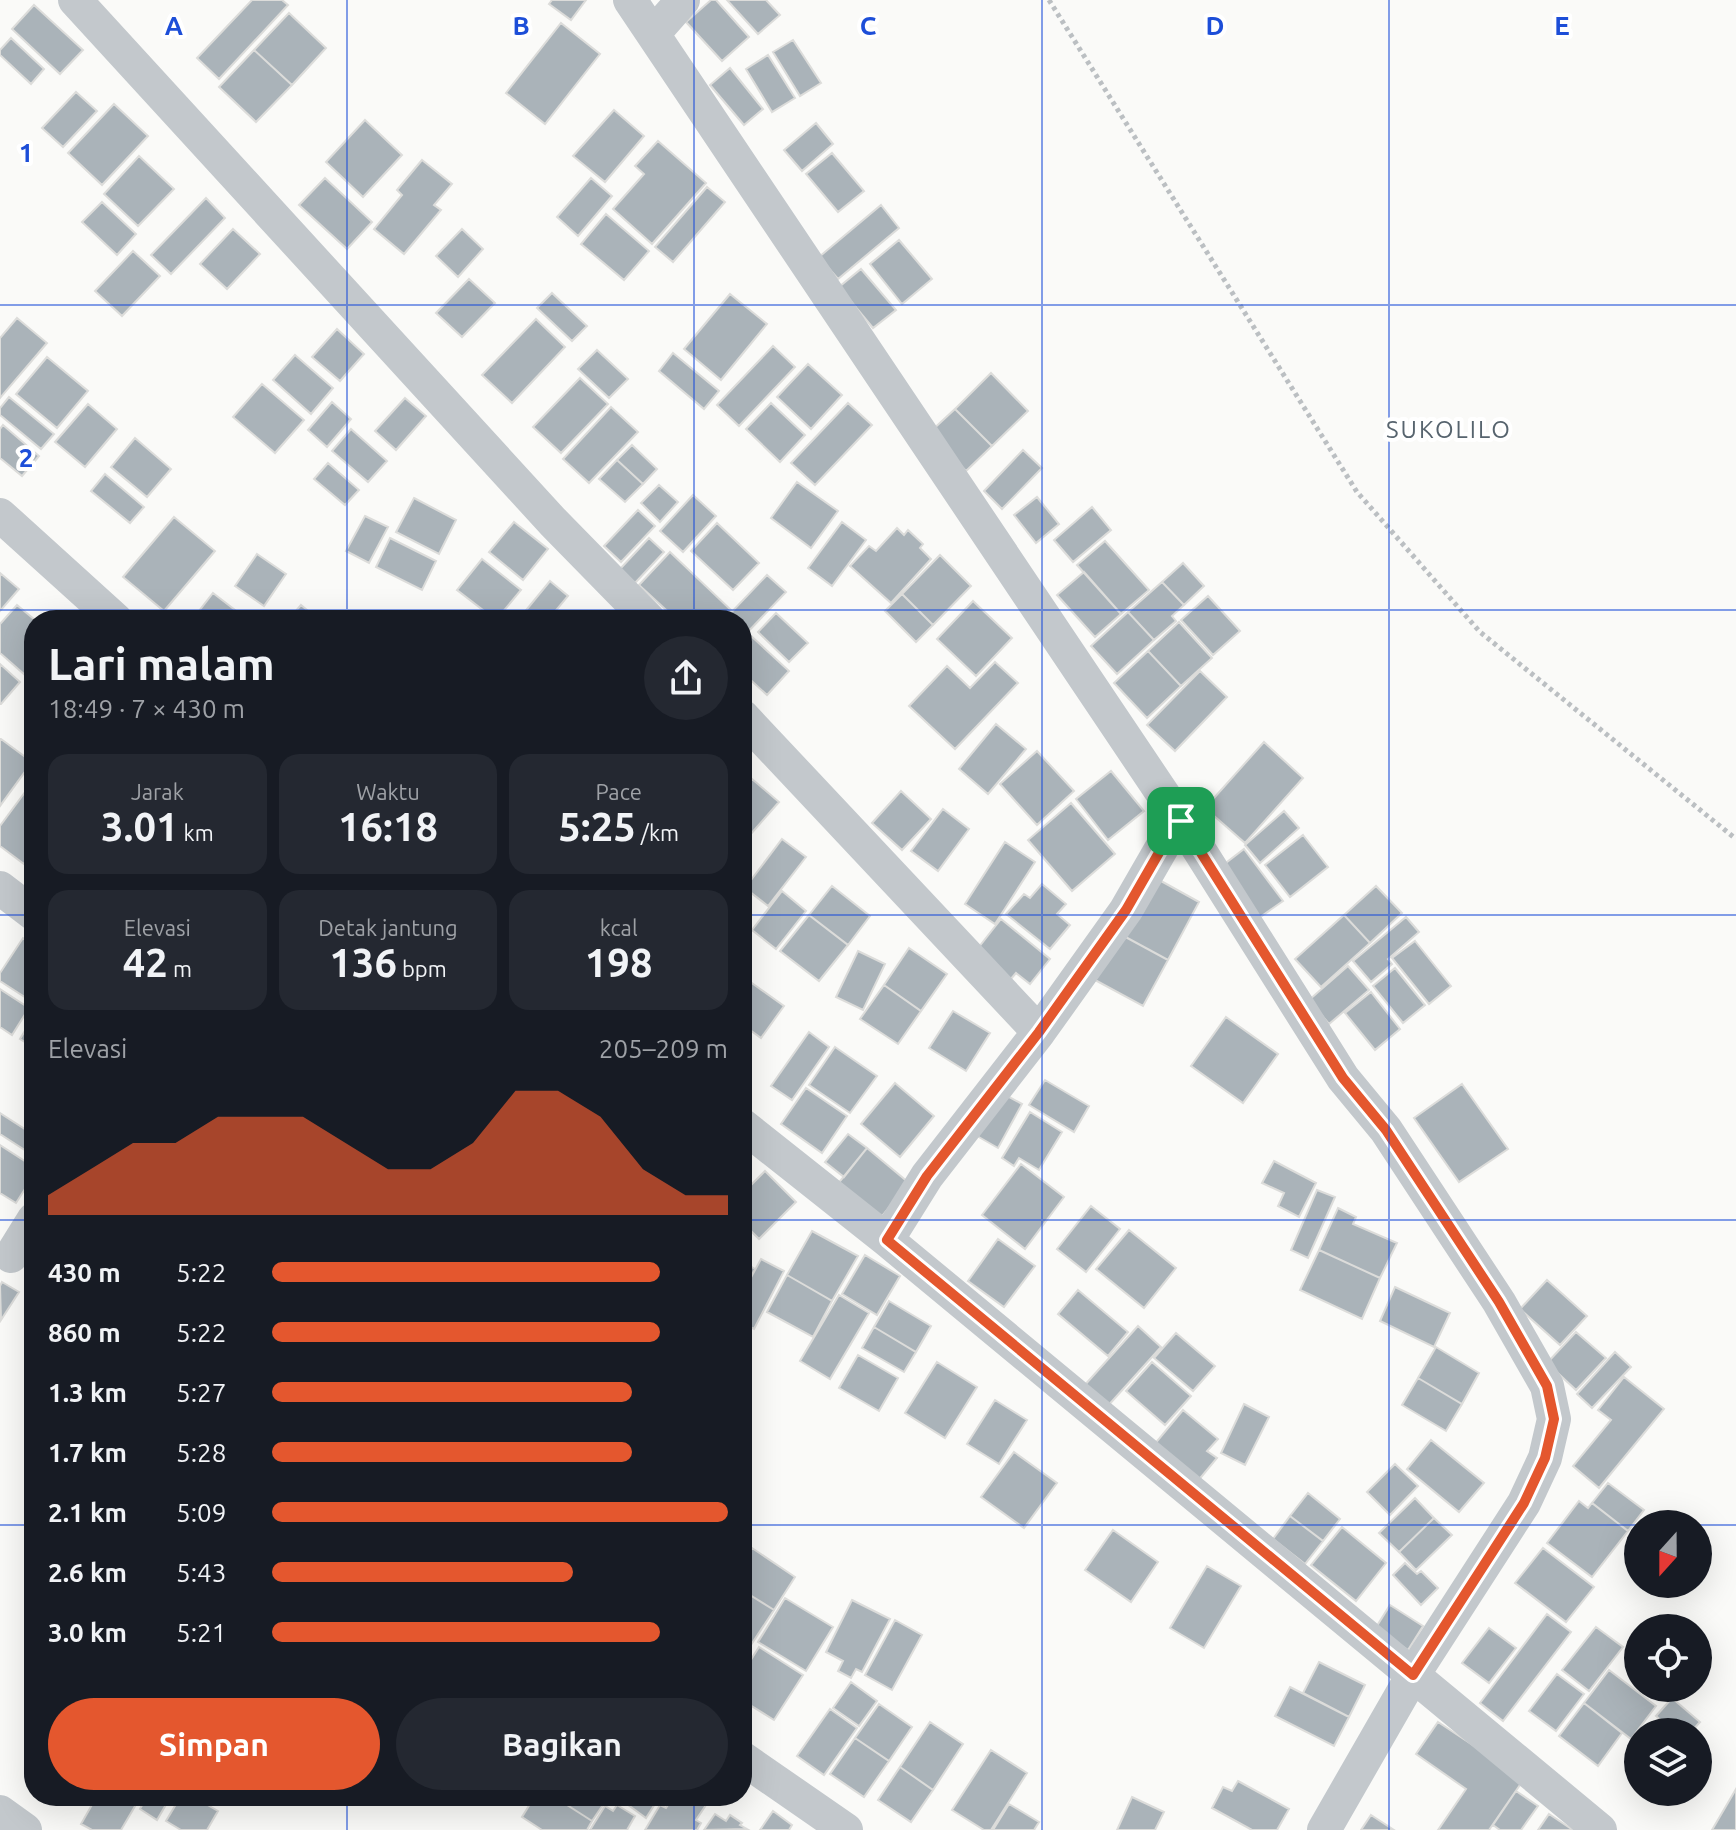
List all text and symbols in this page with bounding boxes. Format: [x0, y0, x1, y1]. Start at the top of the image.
text: A [165, 11, 184, 40]
text: B [512, 11, 530, 40]
text: C [860, 11, 877, 40]
text: D [1206, 11, 1224, 40]
text: E [1554, 11, 1570, 40]
text: 1 [19, 138, 33, 167]
district label: SUKOLILO [1386, 416, 1512, 443]
text: 2 [19, 443, 33, 472]
button: share [644, 636, 728, 720]
text: Lari malam [48, 639, 275, 688]
text: 18:49 · 7 × 430 m [48, 694, 245, 723]
text: Jarak [131, 779, 184, 804]
text: Waktu [356, 779, 420, 804]
text: Pace [595, 779, 642, 804]
pin [1147, 787, 1215, 855]
icon: arrive [1159, 799, 1203, 843]
text: 3.01 [101, 804, 179, 849]
text: 16:18 [338, 804, 438, 849]
text: 5:25 [558, 804, 636, 849]
text: km [179, 820, 214, 845]
text: /km [636, 820, 679, 845]
text: Elevasi [124, 915, 191, 940]
text: Detak jantung [318, 915, 458, 940]
text: kcal [600, 915, 638, 940]
text: 42 [123, 940, 168, 985]
text: 136 [329, 940, 397, 985]
text: 198 [585, 940, 653, 985]
text: m [168, 956, 192, 981]
text: bpm [397, 956, 447, 981]
text: Elevasi [48, 1034, 127, 1063]
text: 205–209 m [599, 1034, 728, 1063]
text: 430 m [48, 1258, 121, 1287]
text: 5:22 [176, 1258, 226, 1287]
text: 860 m [48, 1318, 121, 1347]
text: 5:22 [176, 1318, 226, 1347]
text: 1.3 km [48, 1378, 127, 1407]
text: 5:27 [176, 1378, 226, 1407]
text: 1.7 km [48, 1438, 127, 1467]
text: 5:28 [176, 1438, 226, 1467]
text: 2.1 km [48, 1498, 127, 1527]
text: 5:09 [176, 1498, 226, 1527]
north arrow [1624, 1510, 1712, 1598]
map controls [1624, 1510, 1712, 1806]
text: 2.6 km [48, 1558, 127, 1587]
text: 5:43 [176, 1558, 226, 1587]
button: locate [1624, 1614, 1712, 1702]
text: 3.0 km [48, 1618, 127, 1647]
text: 5:21 [176, 1618, 226, 1647]
button: Simpan [48, 1698, 380, 1790]
button: Bagikan [396, 1698, 728, 1790]
button: layers [1624, 1718, 1712, 1806]

